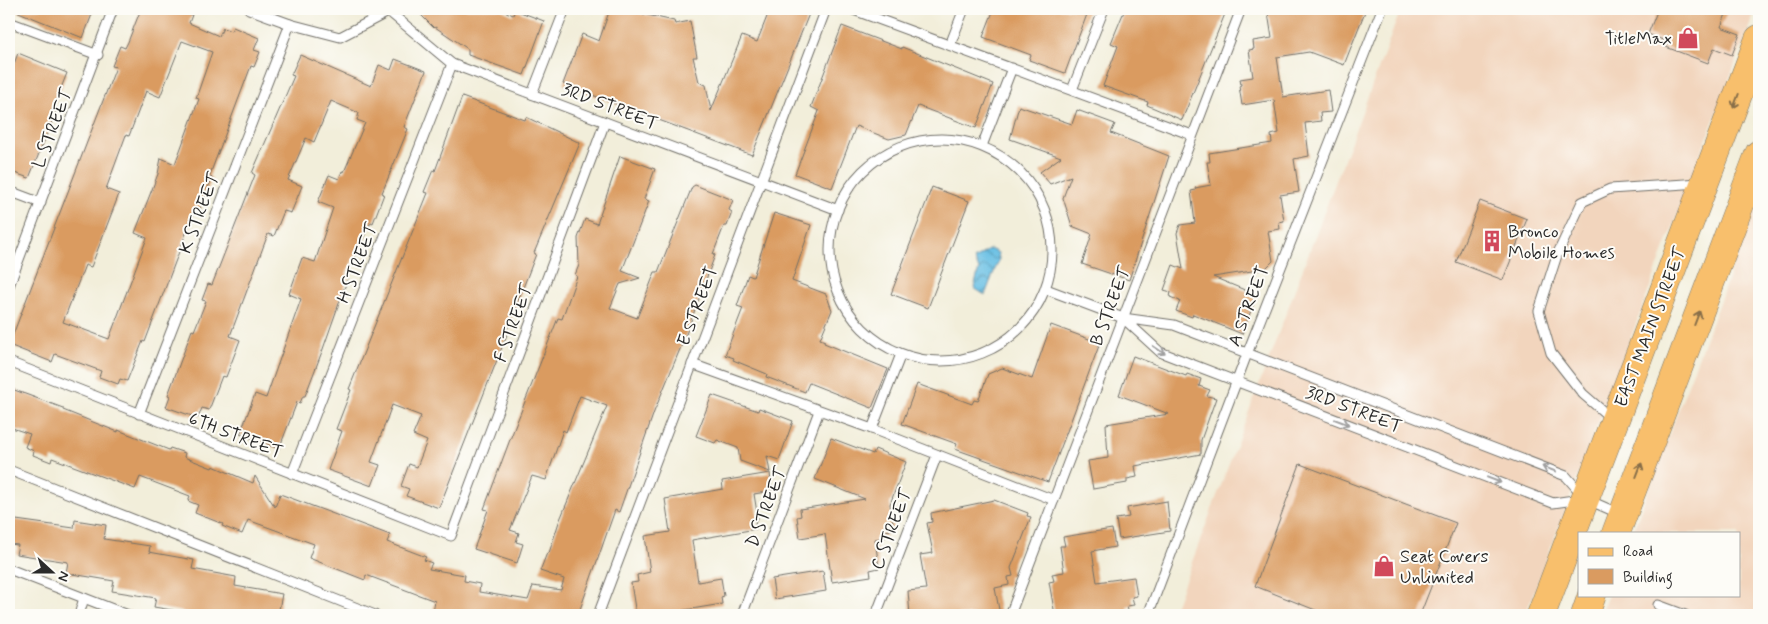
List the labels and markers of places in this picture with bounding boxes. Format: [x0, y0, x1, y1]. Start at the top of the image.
shop icon: TitleMax [1675, 25, 1701, 51]
place label: TitleMax [1605, 27, 1672, 51]
place label: Bronco Mobile Homes [1508, 220, 1615, 265]
building icon: Bronco Mobile Homes [1479, 228, 1505, 254]
place label: Seat Covers Unlimited [1400, 545, 1489, 590]
shop icon: Seat Covers Unlimited [1371, 553, 1397, 579]

